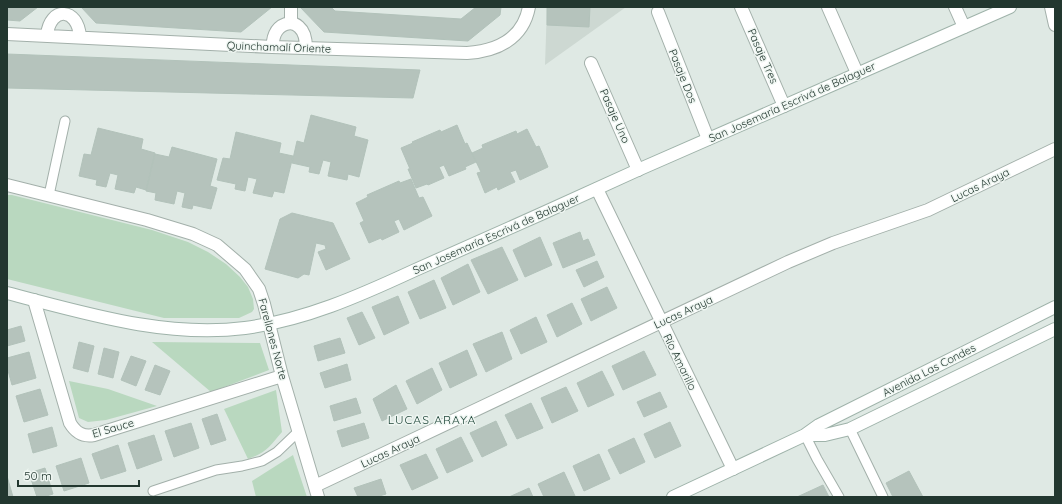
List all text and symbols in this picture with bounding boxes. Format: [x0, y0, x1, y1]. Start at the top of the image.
street label: Pasaje Tres [745, 26, 781, 86]
street label: Quinchamalí Oriente [227, 38, 331, 56]
street label: Pasaje Dos [666, 47, 700, 105]
street label: San Josemaría Escrivá de Balaguer [706, 58, 878, 145]
street label: Pasaje Uno [597, 87, 633, 146]
street label: Lucas Araya [948, 165, 1012, 205]
street label: San Josemaría Escrivá de Balaguer [410, 190, 582, 277]
street label: Lucas Araya [651, 292, 715, 332]
street label: Farellones Norte [255, 297, 291, 381]
street label: Río Amarillo [660, 331, 700, 393]
street label: Avenida Las Condes [880, 340, 978, 400]
district label: LUCAS ARAYA [388, 412, 476, 427]
street label: El Sauce [91, 415, 135, 441]
street label: Lucas Araya [358, 431, 422, 471]
scale bar [18, 462, 139, 488]
text: 50 m [24, 468, 52, 483]

